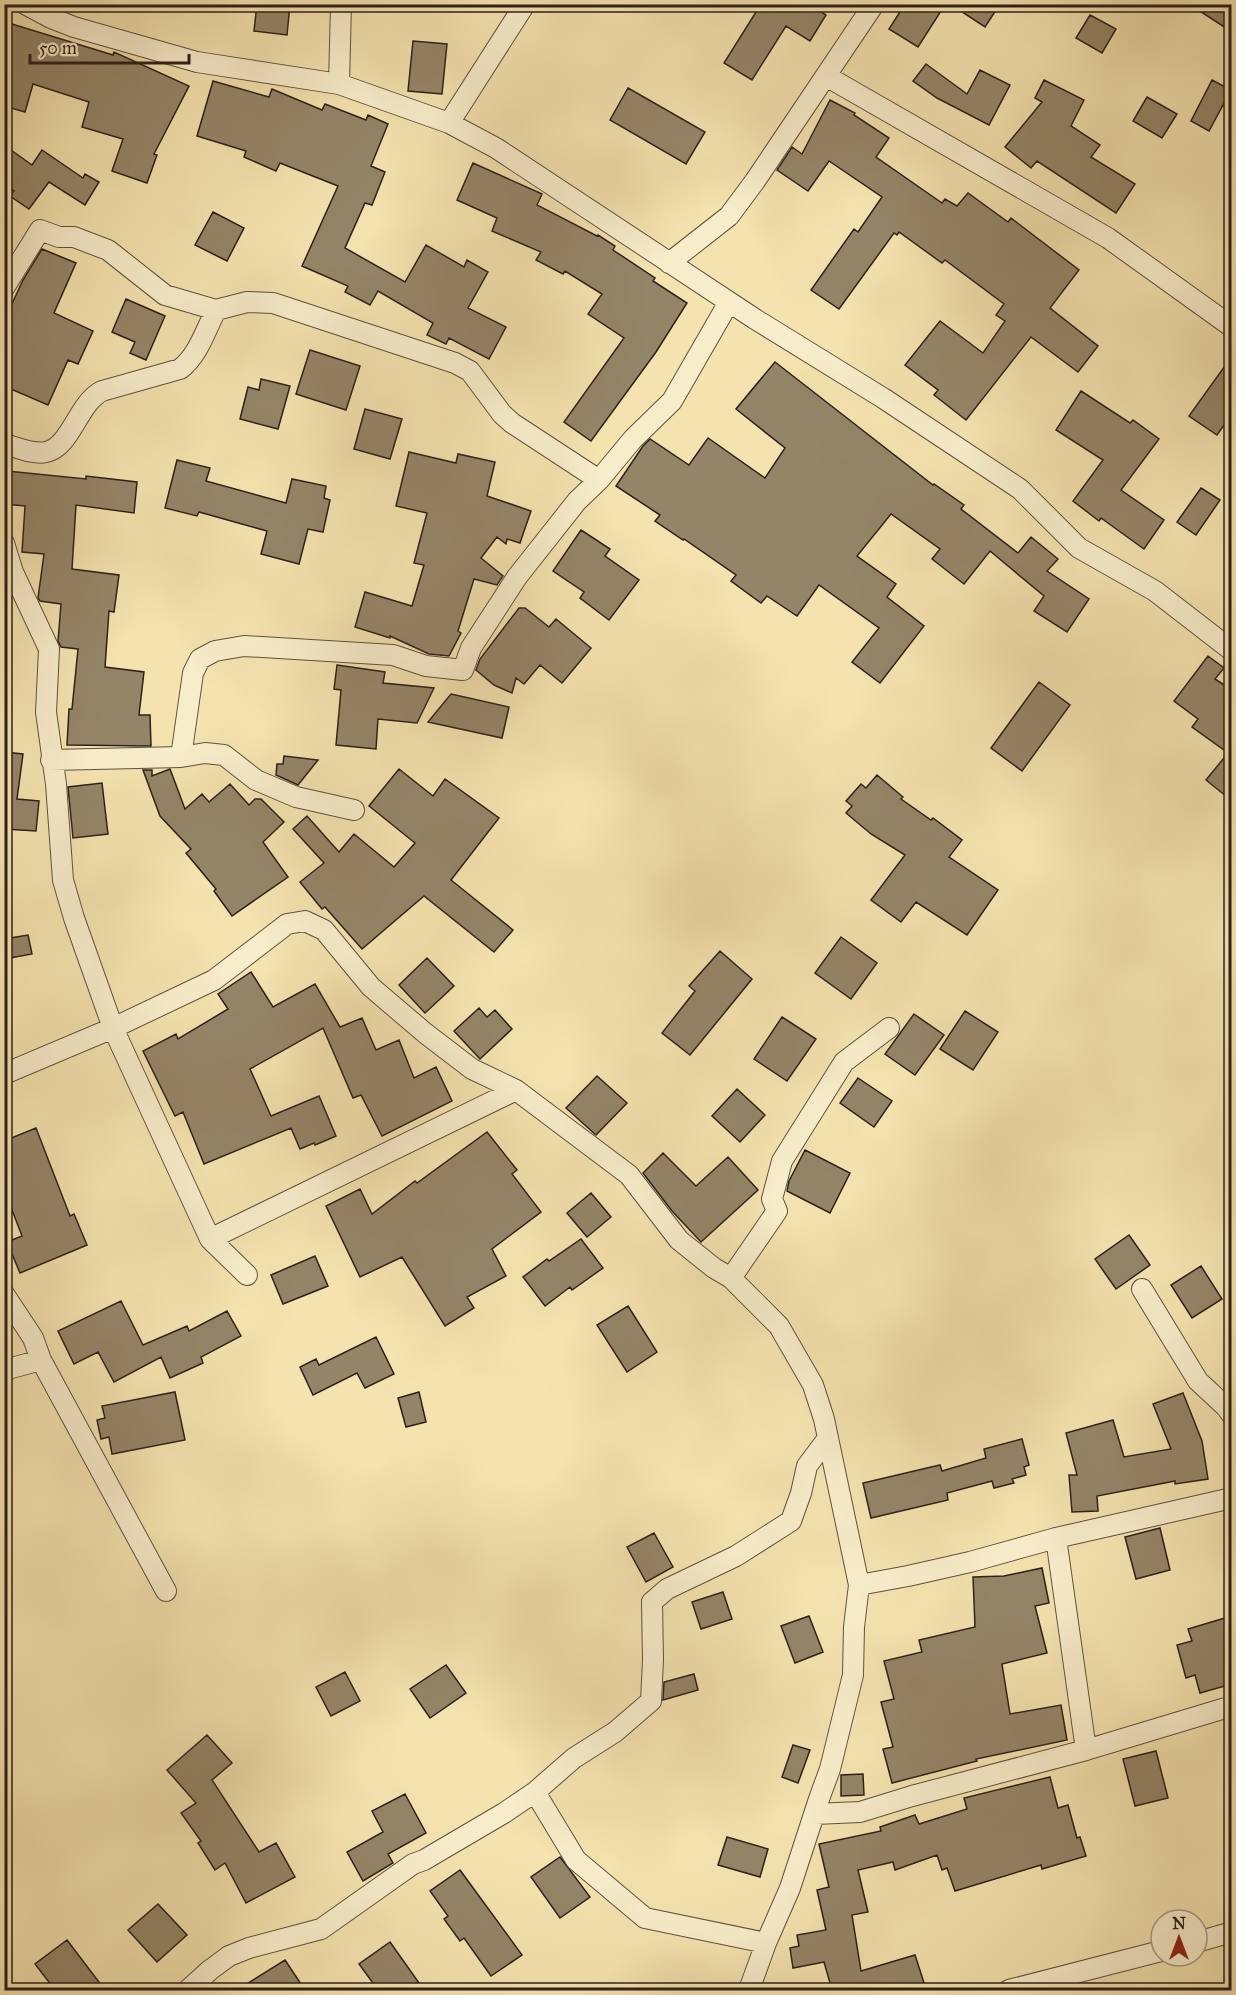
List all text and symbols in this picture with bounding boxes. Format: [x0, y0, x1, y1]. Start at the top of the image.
scale bar [30, 27, 189, 65]
text: 50 m [39, 37, 77, 59]
north arrow [1149, 1908, 1209, 1968]
text: N [1172, 1914, 1186, 1933]

